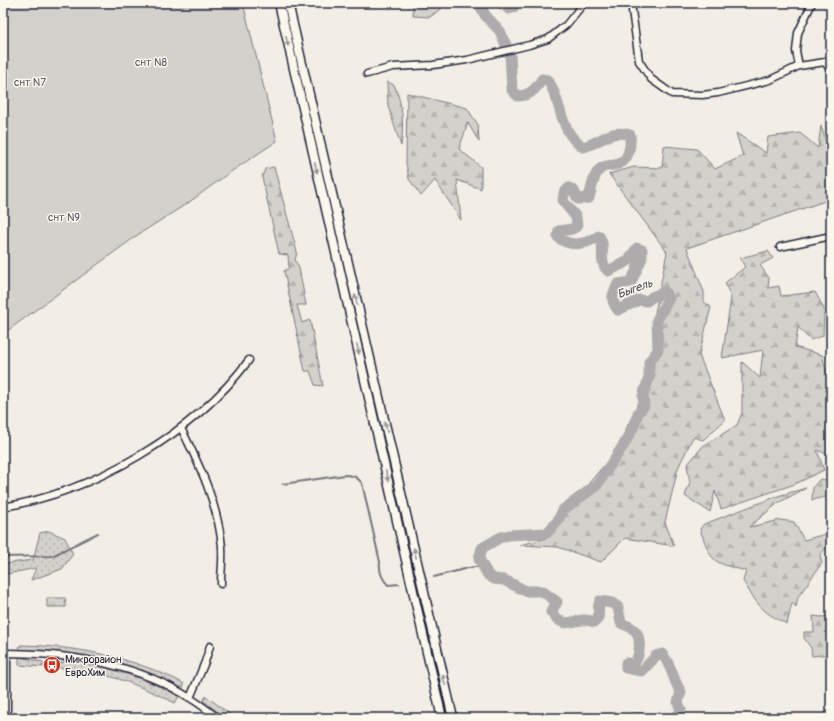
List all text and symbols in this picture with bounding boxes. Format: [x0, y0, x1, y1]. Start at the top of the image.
one-way arrow [285, 35, 291, 47]
park label: снт N8 [135, 56, 167, 69]
park label: снт N7 [14, 76, 46, 89]
one-way arrow [314, 162, 320, 174]
park label: снт N9 [48, 211, 80, 224]
water label: Быгель [615, 276, 655, 302]
one-way arrow [353, 294, 359, 306]
one-way arrow [355, 343, 361, 355]
one-way arrow [382, 420, 388, 433]
one-way arrow [384, 470, 390, 482]
one-way arrow [412, 547, 418, 559]
place label: Микрорайон ЕвроХим [65, 653, 122, 679]
bus stop icon: Микрорайон ЕвроХим [42, 655, 62, 675]
one-way arrow [441, 674, 447, 686]

